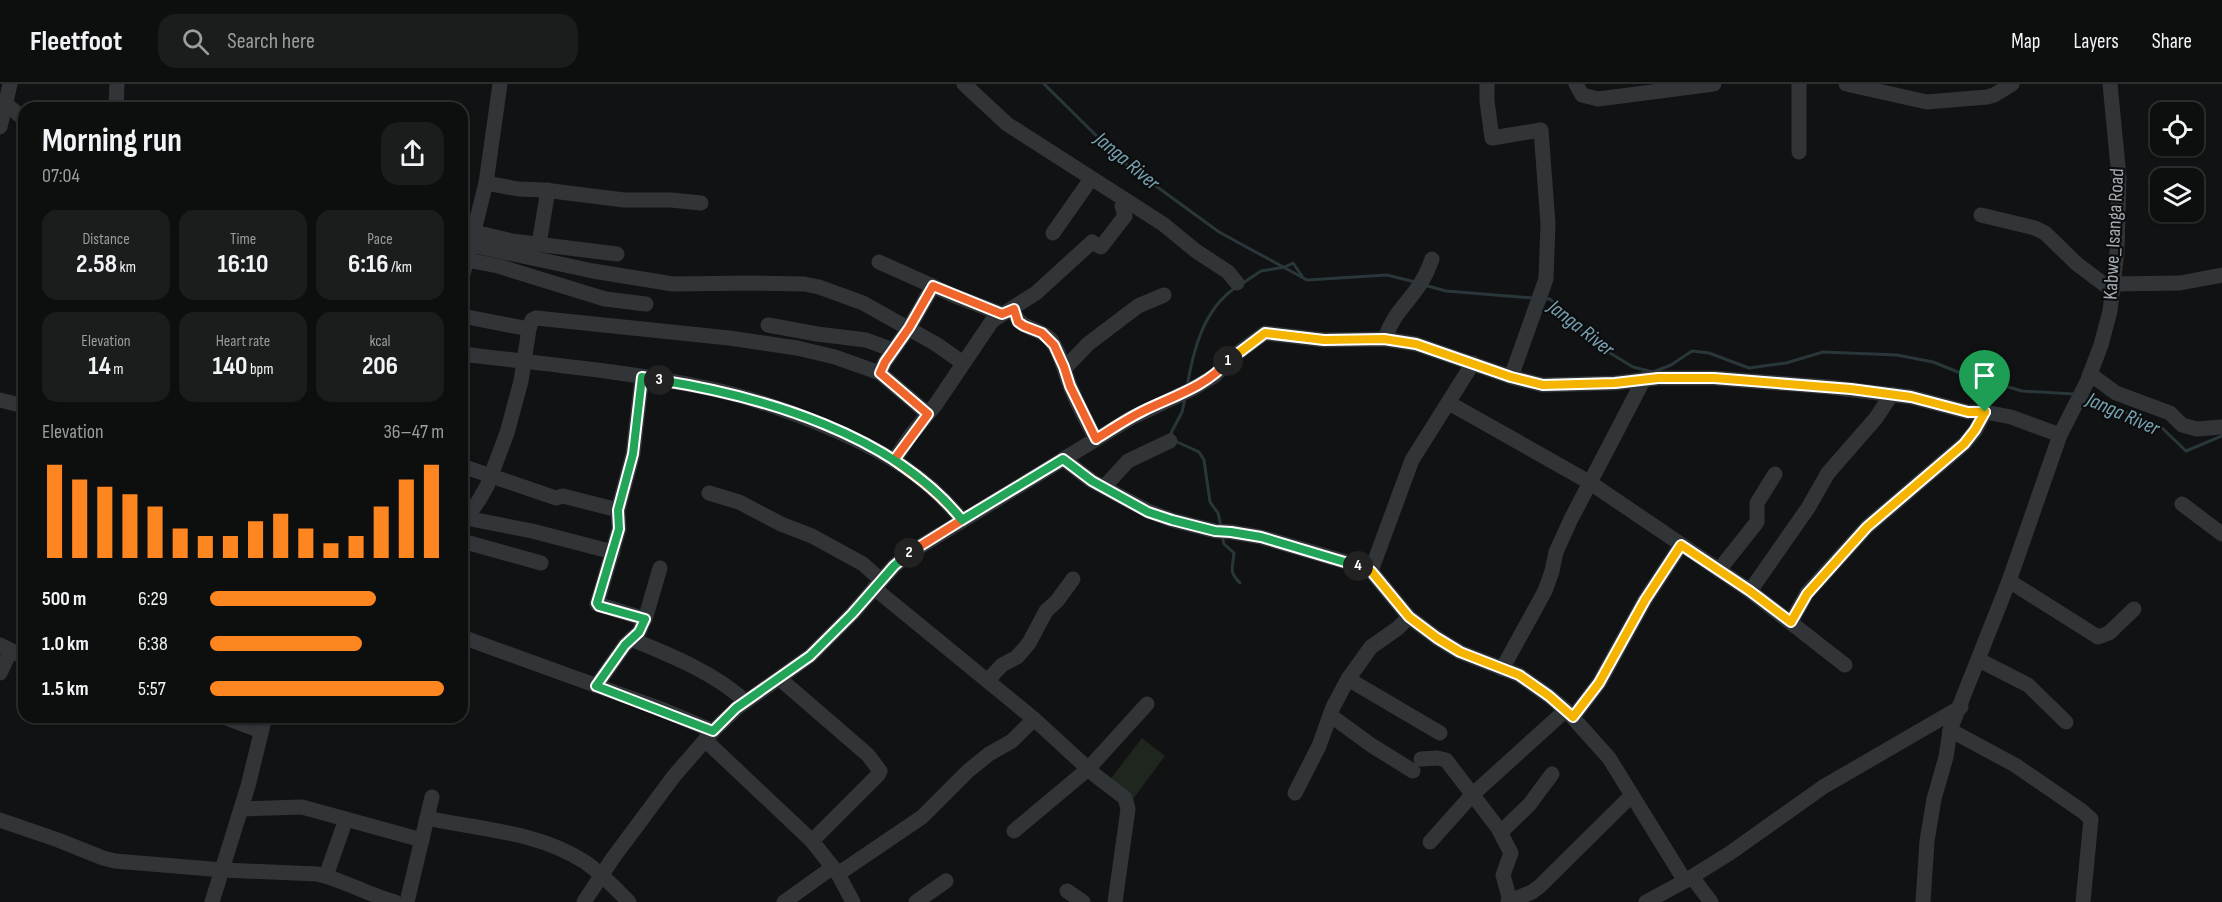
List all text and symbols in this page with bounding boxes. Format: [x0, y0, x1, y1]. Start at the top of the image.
search box [158, 14, 578, 68]
text: Fleetfoot [30, 25, 122, 58]
icon: search [179, 25, 212, 58]
text: Search here [227, 28, 315, 55]
text: Map [2011, 29, 2040, 54]
text: Layers [2073, 29, 2119, 54]
text: Share [2152, 29, 2192, 54]
map controls [2150, 102, 2204, 222]
button: locate [2150, 102, 2204, 156]
text: Morning run [42, 121, 182, 161]
button: share [381, 122, 444, 185]
water label: Janga River [1088, 125, 1165, 196]
text: 07:04 [42, 164, 80, 188]
street label: Kabwe_Isanga Road [2099, 168, 2129, 300]
button: layers [2150, 168, 2204, 222]
text: Distance [82, 230, 130, 249]
text: Time [230, 230, 256, 249]
text: Pace [367, 230, 393, 249]
text: 2.58 [76, 249, 117, 280]
text: 16:10 [218, 249, 268, 280]
text: 6:16 [348, 249, 389, 280]
text: km [117, 258, 136, 277]
text: /km [389, 258, 412, 277]
water label: Janga River [1541, 293, 1620, 362]
text: Elevation [81, 332, 131, 351]
text: Heart rate [216, 332, 270, 351]
text: kcal [369, 332, 391, 351]
pin: 1 [1213, 346, 1243, 376]
pin [1959, 350, 2010, 412]
text: 14 [88, 351, 111, 382]
text: 140 [213, 351, 247, 382]
text: 206 [362, 351, 398, 382]
text: 1 [1225, 351, 1231, 370]
icon: arrive [1968, 359, 2001, 392]
text: m [111, 360, 124, 379]
text: bpm [247, 360, 273, 379]
pin: 3 [644, 365, 674, 395]
text: 3 [655, 370, 663, 389]
water label: Janga River [2081, 386, 2164, 442]
text: Elevation [42, 420, 104, 444]
text: 36–47 m [384, 420, 444, 444]
pin: 2 [894, 538, 924, 568]
text: 2 [905, 543, 913, 562]
pin: 4 [1343, 551, 1373, 581]
text: 4 [1354, 556, 1362, 575]
text: 500 m [42, 587, 86, 611]
text: 6:29 [138, 587, 168, 611]
text: 1.0 km [42, 632, 89, 656]
text: 6:38 [138, 632, 168, 656]
text: 1.5 km [42, 677, 88, 701]
text: 5:57 [138, 677, 166, 701]

